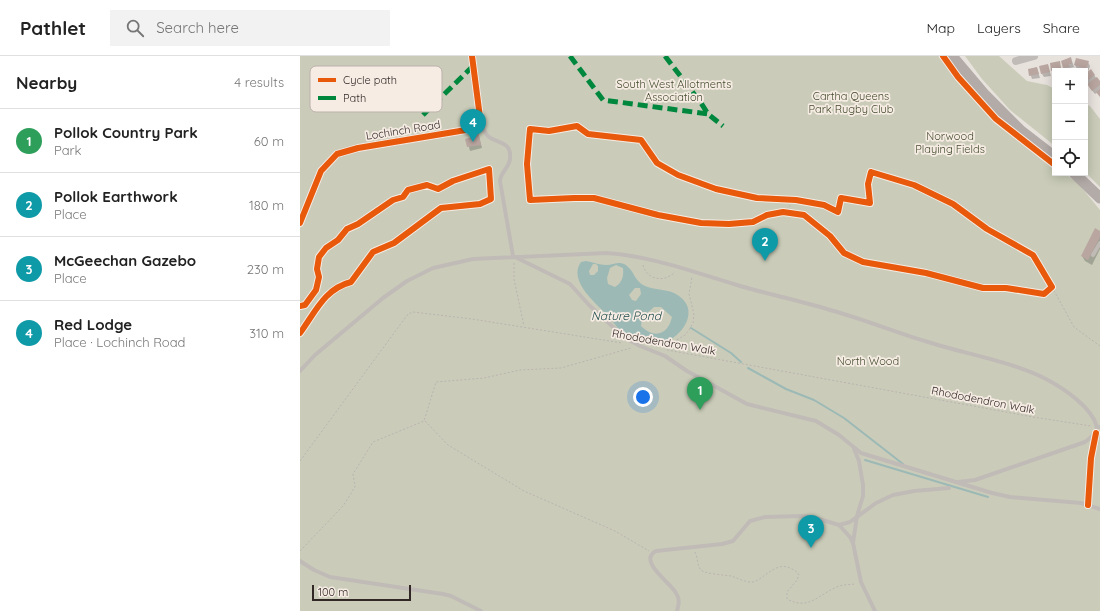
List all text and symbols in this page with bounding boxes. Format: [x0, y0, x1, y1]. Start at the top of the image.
search box [110, 10, 390, 46]
text: Pathlet [20, 16, 86, 40]
icon: search [124, 17, 146, 39]
text: Search here [156, 18, 239, 37]
text: Map [926, 19, 955, 37]
text: Layers [977, 19, 1021, 37]
text: Share [1043, 19, 1080, 37]
legend [310, 66, 442, 112]
map controls [1052, 68, 1088, 176]
button: + [1052, 68, 1088, 104]
text: Nearby [16, 72, 77, 93]
text: Cycle path [343, 73, 397, 87]
text: 4 results [234, 74, 284, 90]
park label: South West Allotments Association [617, 77, 731, 104]
park label: Cartha Queens Park Rugby Club [808, 89, 894, 116]
text: Path [343, 91, 366, 105]
button: − [1052, 104, 1088, 140]
pin: 4 [460, 109, 486, 142]
street label: Lochinch Road [365, 117, 441, 143]
text: Pollok Country Park [54, 123, 198, 142]
park label: Norwood Playing Fields [915, 129, 985, 156]
text: 1 [26, 133, 32, 149]
text: 60 m [254, 133, 284, 149]
button: locate [1052, 140, 1088, 176]
text: Park [54, 142, 82, 158]
text: Pollok Earthwork [54, 187, 178, 206]
text: 2 [25, 197, 33, 213]
text: 180 m [249, 197, 284, 213]
text: Place [54, 206, 87, 222]
pin: 2 [752, 228, 778, 261]
text: McGeechan Gazebo [54, 251, 196, 270]
text: 3 [26, 261, 32, 277]
text: 230 m [247, 261, 284, 277]
text: Place [54, 270, 87, 286]
water label: Nature Pond [591, 308, 663, 323]
text: Red Lodge [54, 315, 132, 334]
text: 4 [25, 325, 33, 341]
text: 310 m [249, 325, 284, 341]
street label: Rhododendron Walk [611, 326, 717, 358]
text: Place · Lochinch Road [54, 334, 185, 350]
park label: North Wood [837, 354, 899, 368]
pin: 1 [687, 377, 713, 410]
street label: Rhododendron Walk [930, 383, 1036, 417]
your location [633, 387, 653, 407]
pin: 3 [798, 515, 824, 548]
scale bar [312, 583, 411, 602]
text: 100 m [318, 585, 348, 599]

